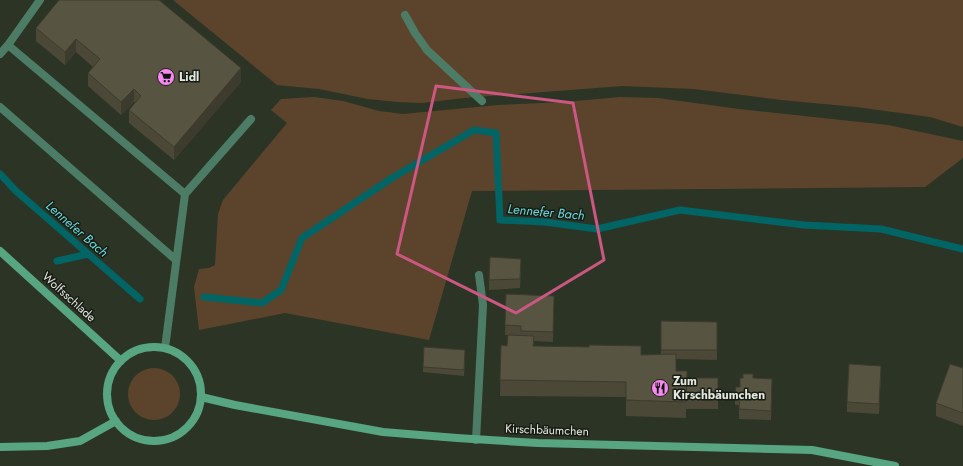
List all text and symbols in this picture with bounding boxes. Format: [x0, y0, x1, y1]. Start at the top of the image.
supermarket icon: Lidl [156, 67, 176, 87]
place label: Lidl [179, 68, 199, 86]
water label: Lennefer Bach [42, 197, 113, 262]
water label: Lennefer Bach [507, 199, 586, 225]
street label: Wolfsschlade [38, 268, 100, 326]
place label: Zum Kirschbäumchen [673, 372, 765, 404]
restaurant icon: Zum Kirschbäumchen [650, 378, 670, 398]
street label: Kirschbäumchen [505, 420, 589, 440]

